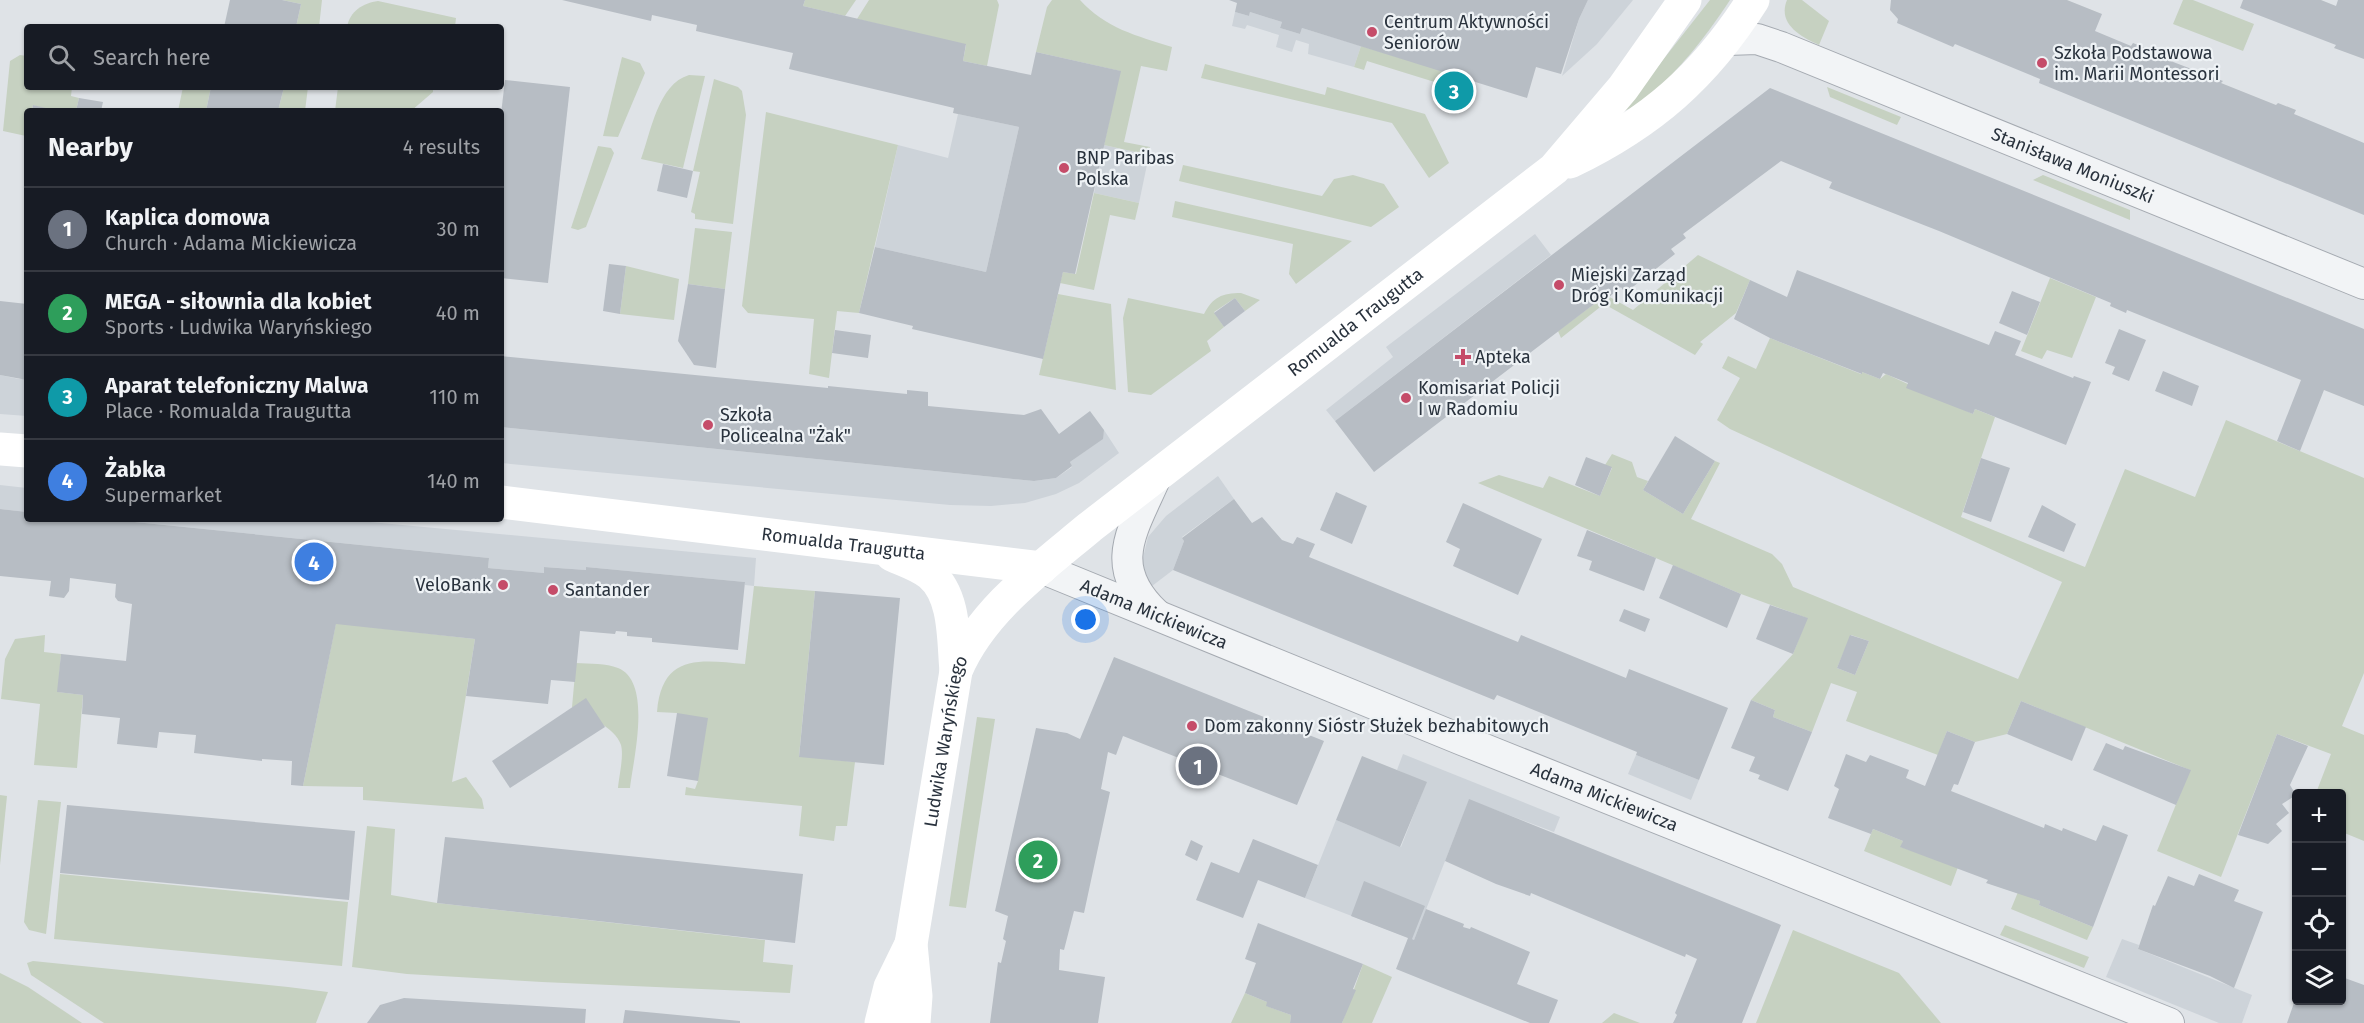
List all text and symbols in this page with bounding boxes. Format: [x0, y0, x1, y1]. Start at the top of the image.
place label: Centrum Aktywności Seniorów [1384, 11, 1549, 54]
search box [24, 24, 504, 90]
marker: Centrum Aktywności Seniorów [1365, 25, 1379, 39]
icon: search [45, 41, 78, 74]
place label: Szkoła Podstawowa im. Marii Montessori [2054, 42, 2220, 85]
text: Search here [93, 44, 211, 71]
marker: Szkoła Podstawowa im. Marii Montessori [2035, 56, 2049, 70]
pin: 3 [1434, 68, 1474, 113]
street label: Stanisława Moniuszki [1988, 123, 2157, 208]
text: Nearby [48, 132, 133, 163]
text: 4 results [403, 135, 480, 159]
place label: BNP Paribas Polska [1076, 147, 1174, 190]
marker: BNP Paribas Polska [1057, 161, 1071, 175]
text: Kaplica domowa [105, 204, 270, 231]
text: 1 [63, 217, 72, 241]
text: 30 m [436, 217, 480, 241]
text: Church · Adama Mickiewicza [105, 231, 357, 255]
street label: Romualda Traugutta [1283, 263, 1427, 381]
place label: Miejski Zarząd Dróg i Komunikacji [1571, 264, 1723, 307]
marker: Miejski Zarząd Dróg i Komunikacji [1552, 278, 1566, 292]
text: MEGA - siłownia dla kobiet [105, 288, 372, 315]
text: 2 [62, 301, 73, 325]
text: 40 m [436, 301, 480, 325]
text: Sports · Ludwika Waryńskiego [105, 315, 372, 339]
place label: Apteka [1475, 346, 1531, 368]
marker: Apteka [1456, 350, 1470, 364]
text: Aparat telefoniczny Malwa [105, 372, 369, 399]
place label: Komisariat Policji I w Radomiu [1418, 377, 1560, 420]
text: 3 [62, 385, 73, 409]
text: 110 m [429, 385, 480, 409]
marker: Komisariat Policji I w Radomiu [1399, 391, 1413, 405]
text: Place · Romualda Traugutta [105, 399, 352, 423]
place label: Szkoła Policealna "Żak" [720, 404, 851, 447]
marker: Szkoła Policealna "Żak" [701, 418, 715, 432]
text: Żabka [105, 456, 166, 483]
text: 4 [62, 469, 73, 493]
text: 140 m [427, 469, 480, 493]
text: Supermarket [105, 483, 222, 507]
street label: Romualda Traugutta [760, 523, 927, 565]
pin: 4 [294, 540, 334, 584]
place label: VeloBank [415, 574, 492, 596]
street label: Adama Mickiewicza [1077, 574, 1231, 654]
marker: VeloBank [496, 578, 510, 592]
place label: Santander [565, 579, 649, 601]
marker: Santander [546, 583, 560, 597]
your location [1071, 605, 1100, 634]
street label: Ludwika Waryńskiego [919, 652, 973, 829]
place label: Dom zakonny Sióstr Służek bezhabitowych [1204, 715, 1549, 737]
marker: Dom zakonny Sióstr Służek bezhabitowych [1185, 719, 1199, 733]
pin: 1 [1178, 744, 1218, 789]
street label: Adama Mickiewicza [1527, 758, 1681, 836]
map controls [2292, 789, 2346, 1005]
button: + [2292, 789, 2346, 843]
pin: 2 [1018, 838, 1058, 882]
button: − [2292, 843, 2346, 897]
button: locate [2292, 897, 2346, 951]
button: layers [2292, 951, 2346, 1005]

